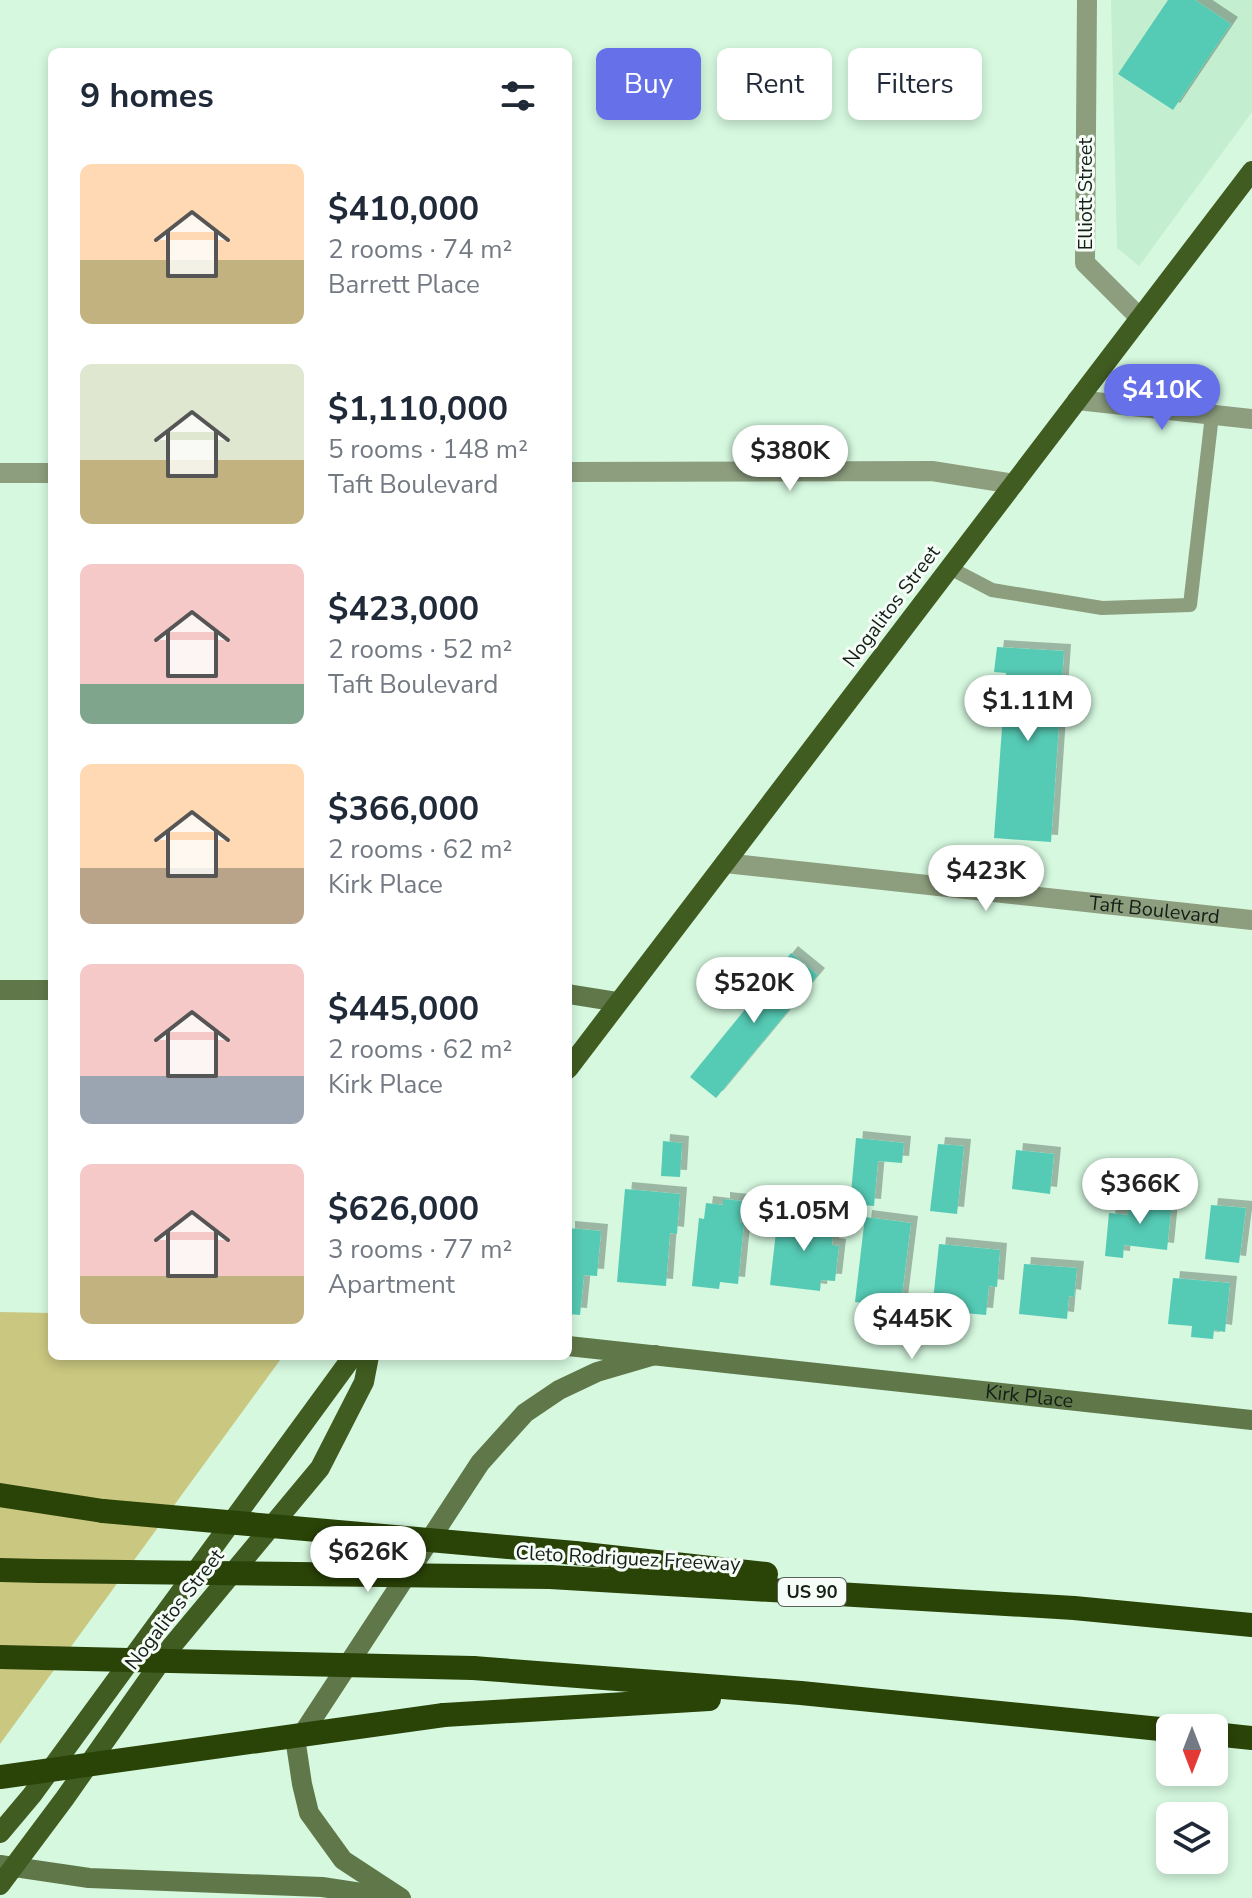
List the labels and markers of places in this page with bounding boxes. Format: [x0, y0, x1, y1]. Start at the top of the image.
pin: $410K [1106, 364, 1218, 432]
pin: $380K [734, 425, 846, 493]
pin: $1.11M [963, 675, 1093, 743]
pin: $423K [930, 845, 1042, 913]
pin: $520K [698, 957, 810, 1025]
pin: $366K [1084, 1158, 1196, 1226]
pin: $1.05M [739, 1185, 869, 1253]
pin: $445K [856, 1293, 968, 1361]
pin: $626K [312, 1526, 424, 1594]

